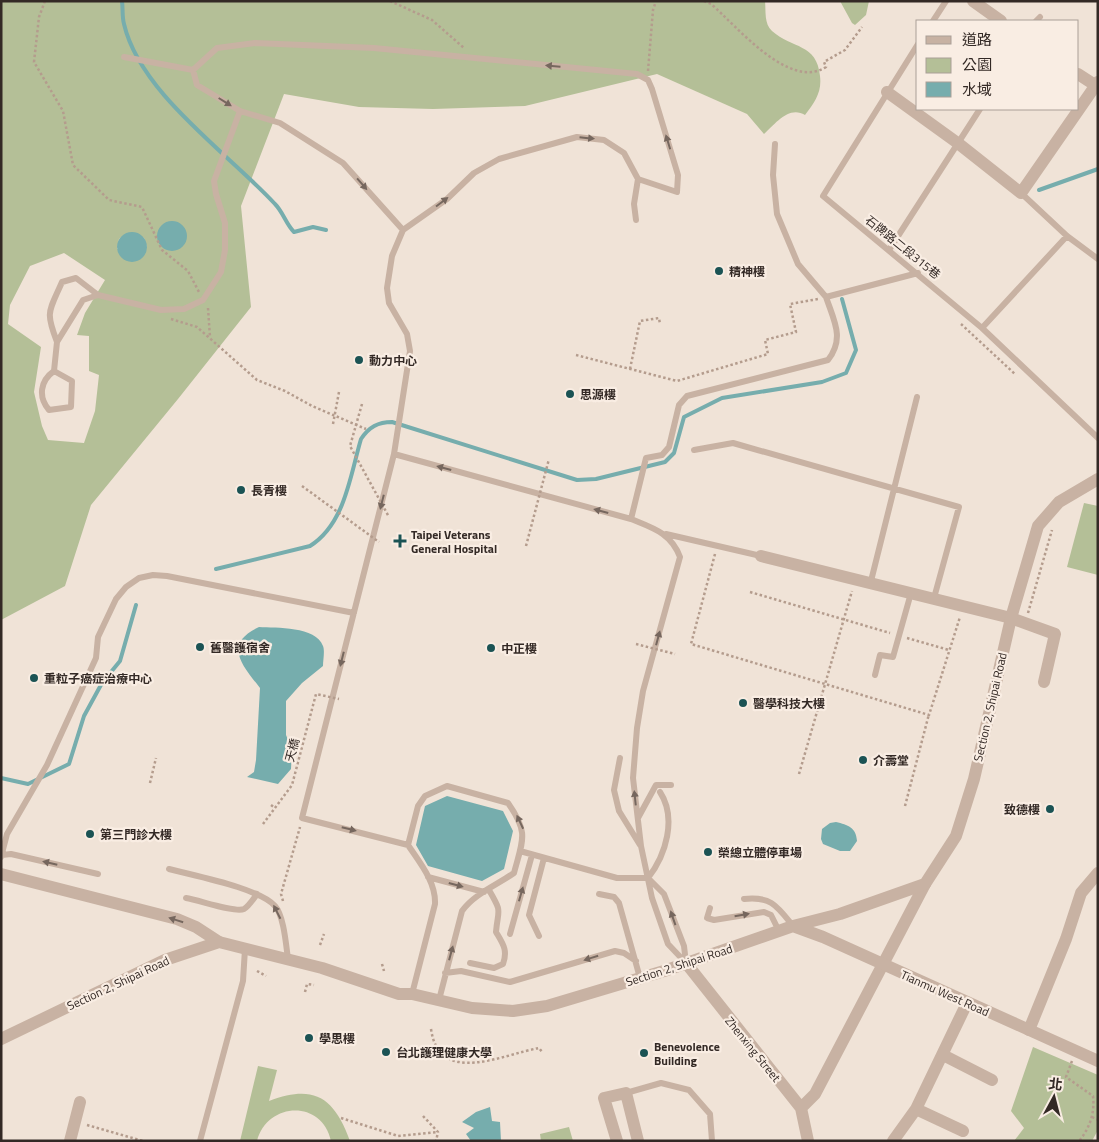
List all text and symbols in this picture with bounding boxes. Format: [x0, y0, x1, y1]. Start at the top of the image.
legend [916, 20, 1079, 110]
text: 道路 [962, 28, 992, 51]
text: 公園 [962, 53, 992, 76]
one-way arrow [544, 62, 560, 70]
text: 水域 [962, 78, 992, 101]
one-way arrow [219, 97, 232, 107]
one-way arrow [579, 134, 595, 142]
one-way arrow [664, 135, 672, 150]
one-way arrow [357, 178, 368, 191]
one-way arrow [435, 197, 449, 207]
street label: 石牌路二段315巷 [861, 211, 945, 283]
place label: 精神樓 [729, 262, 765, 281]
marker: 精神樓 [713, 265, 725, 277]
place label: 動力中心 [369, 351, 417, 370]
marker: 動力中心 [353, 354, 365, 366]
place label: 思源樓 [580, 385, 616, 404]
marker: 思源樓 [564, 388, 576, 400]
one-way arrow [437, 464, 452, 472]
place label: 長青樓 [251, 481, 287, 500]
marker: 長青樓 [235, 484, 247, 496]
one-way arrow [378, 494, 386, 509]
one-way arrow [594, 506, 609, 514]
place label: Taipei Veterans General Hospital [411, 525, 497, 558]
marker: Taipei Veterans General Hospital [393, 534, 407, 548]
one-way arrow [654, 630, 662, 645]
place label: 舊醫護宿舍 [210, 638, 270, 657]
place label: 中正樓 [501, 639, 537, 658]
marker: 舊醫護宿舍 [194, 641, 206, 653]
marker: 中正樓 [485, 642, 497, 654]
street label: Section 2, Shipai Road [968, 651, 1012, 763]
one-way arrow [338, 652, 346, 667]
place label: 重粒子癌症治療中心 [44, 669, 152, 688]
marker: 重粒子癌症治療中心 [28, 672, 40, 684]
place label: 醫學科技大樓 [753, 694, 825, 713]
marker: 醫學科技大樓 [737, 697, 749, 709]
street label: 天橋 [280, 736, 304, 764]
place label: 介壽堂 [873, 751, 909, 770]
marker: 介壽堂 [857, 754, 869, 766]
one-way arrow [631, 789, 639, 805]
place label: 致德樓 [1004, 800, 1040, 819]
marker: 致德樓 [1044, 803, 1056, 815]
one-way arrow [515, 815, 523, 829]
place label: 第三門診大樓 [100, 825, 172, 844]
one-way arrow [342, 826, 357, 834]
marker: 第三門診大樓 [84, 828, 96, 840]
place label: 榮總立體停車場 [718, 843, 802, 862]
marker: 榮總立體停車場 [702, 846, 714, 858]
one-way arrow [43, 859, 58, 867]
one-way arrow [449, 881, 464, 889]
one-way arrow [517, 887, 525, 902]
one-way arrow [273, 904, 281, 919]
one-way arrow [669, 910, 676, 925]
one-way arrow [735, 911, 750, 919]
one-way arrow [168, 915, 183, 923]
street label: Section 2, Shipai Road [623, 939, 735, 991]
one-way arrow [447, 946, 455, 961]
street label: Section 2, Shipai Road [64, 951, 172, 1015]
one-way arrow [584, 955, 599, 963]
street label: Tianmu West Road [898, 965, 992, 1021]
street label: Zhenxing Street [721, 1012, 786, 1087]
place label: 學思樓 [319, 1029, 355, 1048]
marker: 學思樓 [303, 1032, 315, 1044]
place label: Benevolence Building [654, 1037, 720, 1070]
place label: 台北護理健康大學 [396, 1043, 492, 1062]
marker: 台北護理健康大學 [380, 1046, 392, 1058]
marker: Benevolence Building [638, 1047, 650, 1059]
north arrow [1029, 1072, 1079, 1122]
text: 北 [1047, 1072, 1064, 1095]

